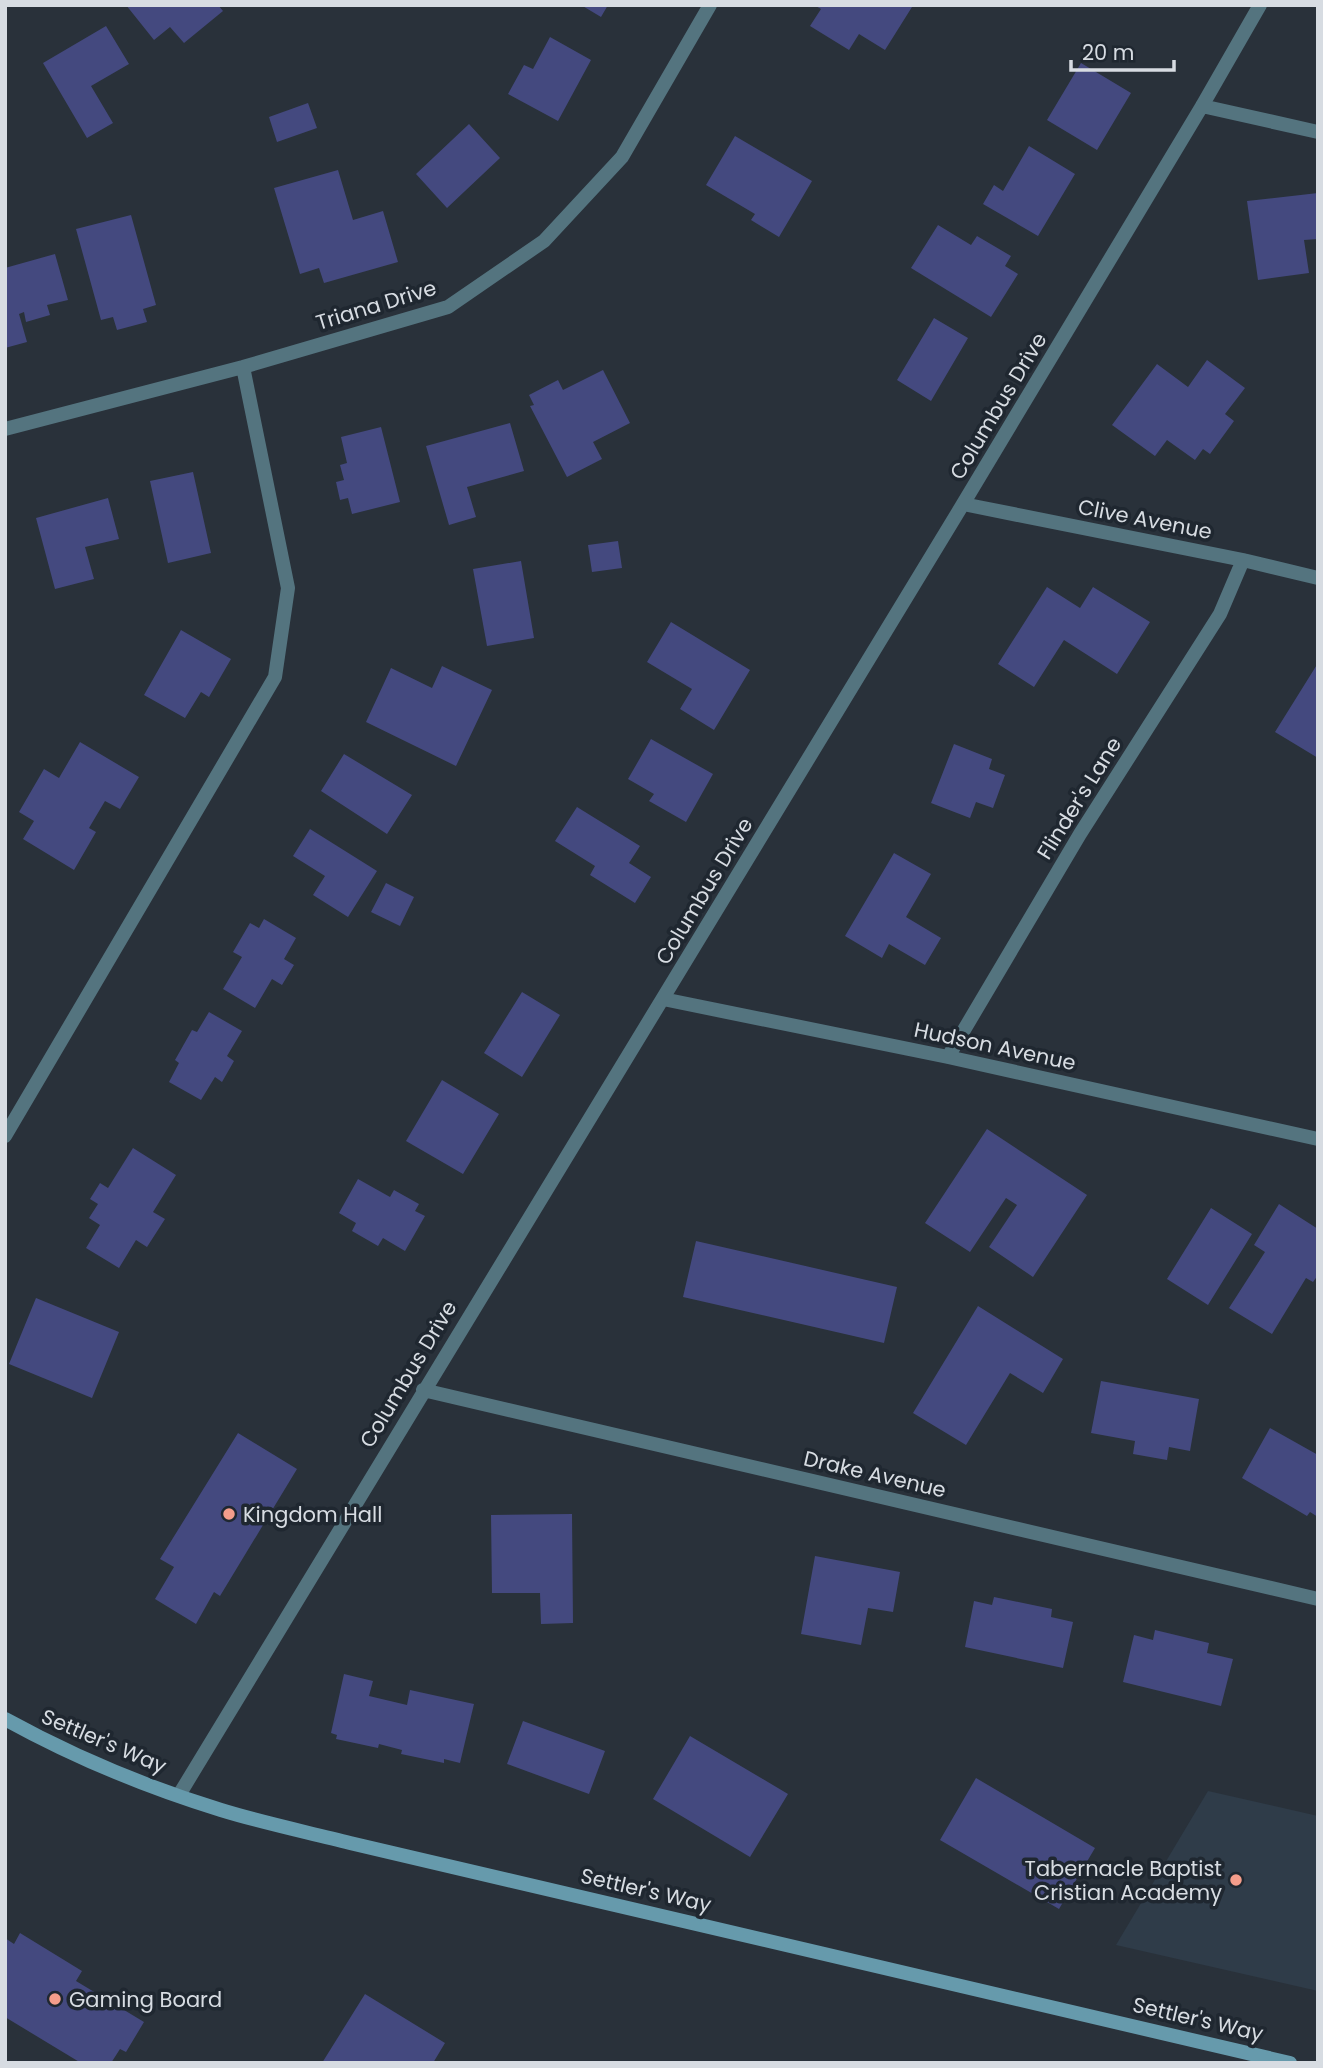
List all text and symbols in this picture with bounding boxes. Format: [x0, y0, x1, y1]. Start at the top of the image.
scale bar [1071, 28, 1174, 72]
text: 20 m [1082, 38, 1135, 67]
street label: Triana Drive [312, 273, 440, 337]
street label: Columbus Drive [943, 327, 1053, 485]
street label: Clive Avenue [1076, 492, 1214, 546]
street label: Flinder's Lane [1030, 731, 1128, 865]
street label: Columbus Drive [649, 812, 759, 970]
street label: Hudson Avenue [912, 1015, 1078, 1077]
street label: Columbus Drive [353, 1295, 463, 1453]
street label: Drake Avenue [801, 1444, 949, 1504]
place label: Kingdom Hall [243, 1500, 382, 1529]
marker: Kingdom Hall [221, 1506, 237, 1522]
street label: Settler's Way [37, 1702, 171, 1780]
place label: Tabernacle Baptist Cristian Academy [1025, 1854, 1222, 1907]
street label: Settler's Way [578, 1861, 714, 1919]
marker: Tabernacle Baptist Cristian Academy [1228, 1872, 1244, 1888]
place label: Gaming Board [69, 1985, 222, 2014]
street label: Settler's Way [1130, 1990, 1266, 2048]
marker: Gaming Board [47, 1991, 63, 2007]

